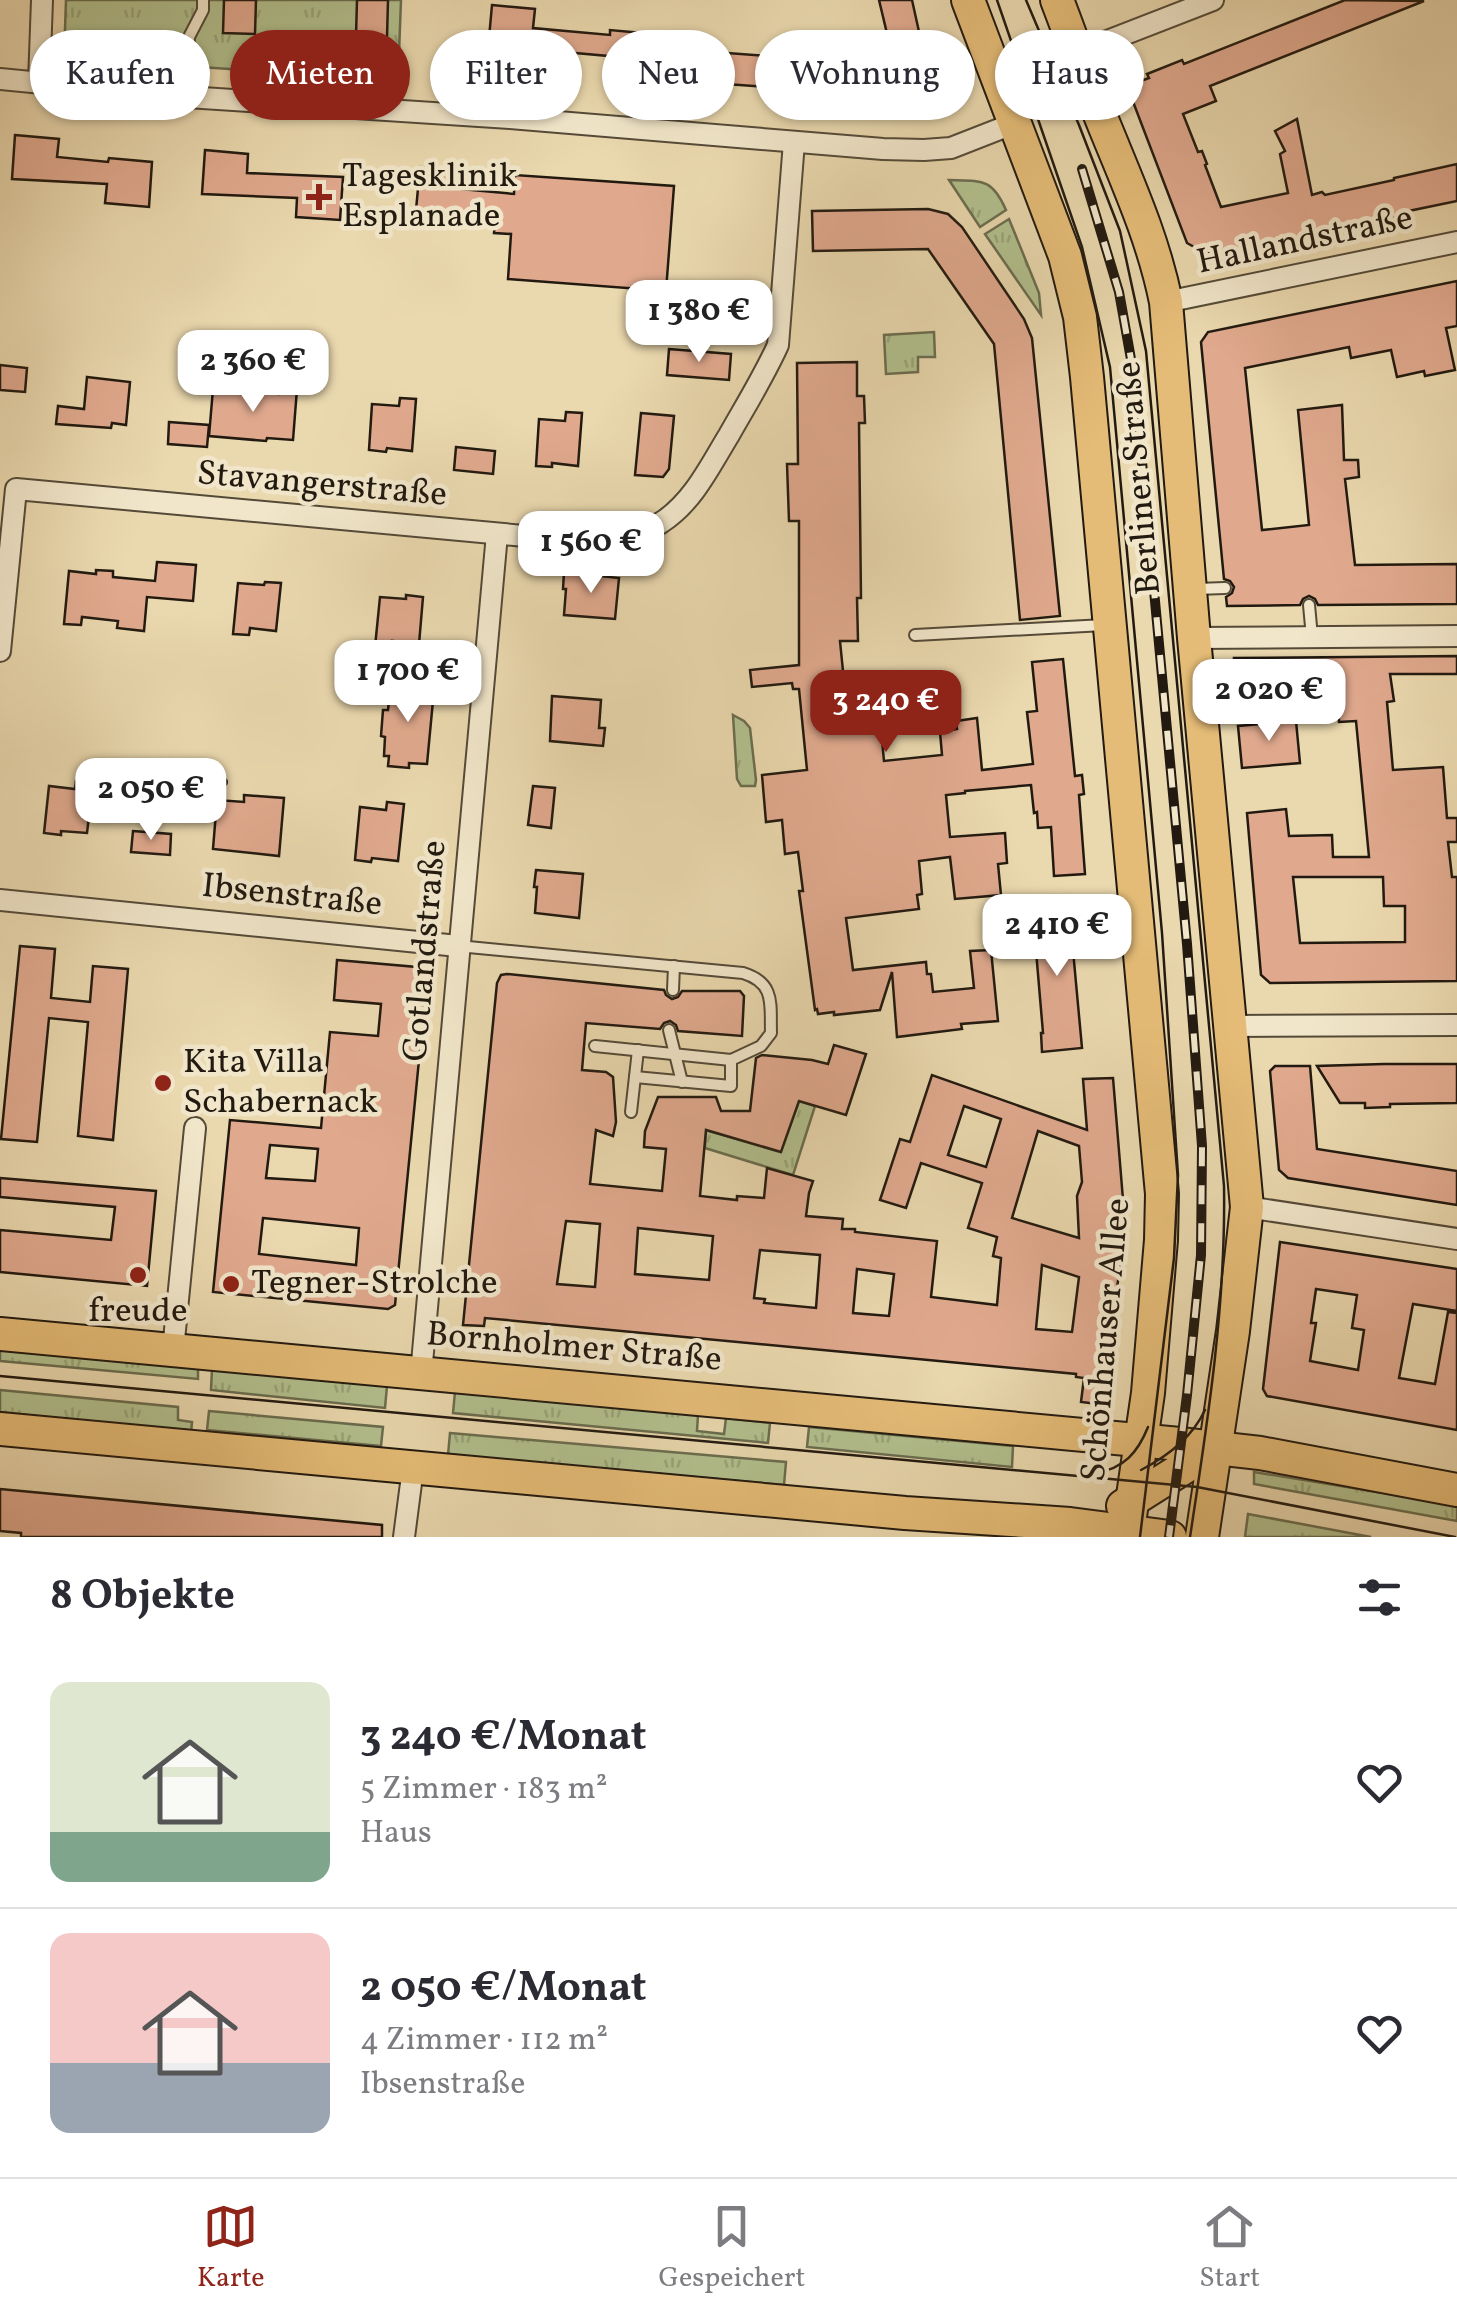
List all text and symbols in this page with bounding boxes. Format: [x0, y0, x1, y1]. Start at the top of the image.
chip: Kaufen [30, 30, 210, 120]
chip: Mieten [230, 30, 410, 120]
chip: Filter [430, 30, 582, 120]
chip: Neu [602, 30, 735, 120]
chip: Wohnung [755, 30, 975, 120]
chip: Haus [995, 30, 1144, 120]
place label: Tagesklinik Esplanade [342, 153, 518, 241]
marker: Tagesklinik Esplanade [306, 184, 332, 210]
street label: Hallandstraße [1193, 195, 1417, 287]
pin: 1 380 € [607, 280, 791, 365]
text: 1 380 € [648, 290, 750, 334]
pin: 2 360 € [161, 330, 345, 415]
text: 2 360 € [200, 340, 306, 384]
street label: Berliner Straße [1106, 359, 1174, 597]
street label: Stavangerstraße [195, 450, 449, 520]
pin: 1 560 € [499, 511, 683, 596]
text: 1 560 € [540, 521, 642, 565]
pin: 1 700 € [316, 640, 500, 725]
text: 1 700 € [356, 650, 460, 694]
pin: 2 020 € [1177, 659, 1361, 744]
text: 2 020 € [1215, 669, 1323, 713]
pin: 3 240 € [794, 670, 978, 755]
text: 3 240 € [832, 680, 940, 724]
pin: 2 050 € [59, 758, 243, 843]
text: 2 050 € [97, 768, 205, 812]
street label: Gotlandstraße [392, 838, 460, 1064]
street label: Ibsenstraße [200, 863, 384, 929]
pin: 2 410 € [965, 894, 1149, 979]
text: 2 410 € [1005, 904, 1110, 948]
place label: Kita Villa Schabernack [183, 1039, 378, 1127]
marker: Kita Villa Schabernack [152, 1072, 174, 1094]
street label: Schönhauser Allee [1071, 1196, 1143, 1484]
place label: Tegner-Strolche [251, 1260, 498, 1308]
marker: freude [127, 1264, 149, 1286]
marker: Tegner-Strolche [220, 1273, 242, 1295]
place label: freude [88, 1288, 188, 1336]
street label: Bornholmer Straße [424, 1311, 724, 1385]
text: 8 Objekte [50, 1568, 235, 1627]
icon: filters [1352, 1570, 1407, 1625]
text: 3 240 €/Monat [360, 1709, 647, 1768]
icon: home [130, 1722, 250, 1842]
icon: heart [1352, 1755, 1407, 1810]
text: 5 Zimmer · 183 m² [360, 1768, 608, 1812]
text: Haus [360, 1812, 432, 1856]
text: 2 050 €/Monat [360, 1960, 647, 2019]
icon: home [130, 1973, 250, 2093]
icon: heart [1352, 2006, 1407, 2061]
text: 4 Zimmer · 112 m² [360, 2019, 608, 2063]
text: Ibsenstraße [360, 2063, 525, 2107]
tab: Karte [197, 2199, 264, 2298]
tab: Gespeichert [658, 2199, 805, 2298]
tab: Start [1199, 2199, 1260, 2298]

